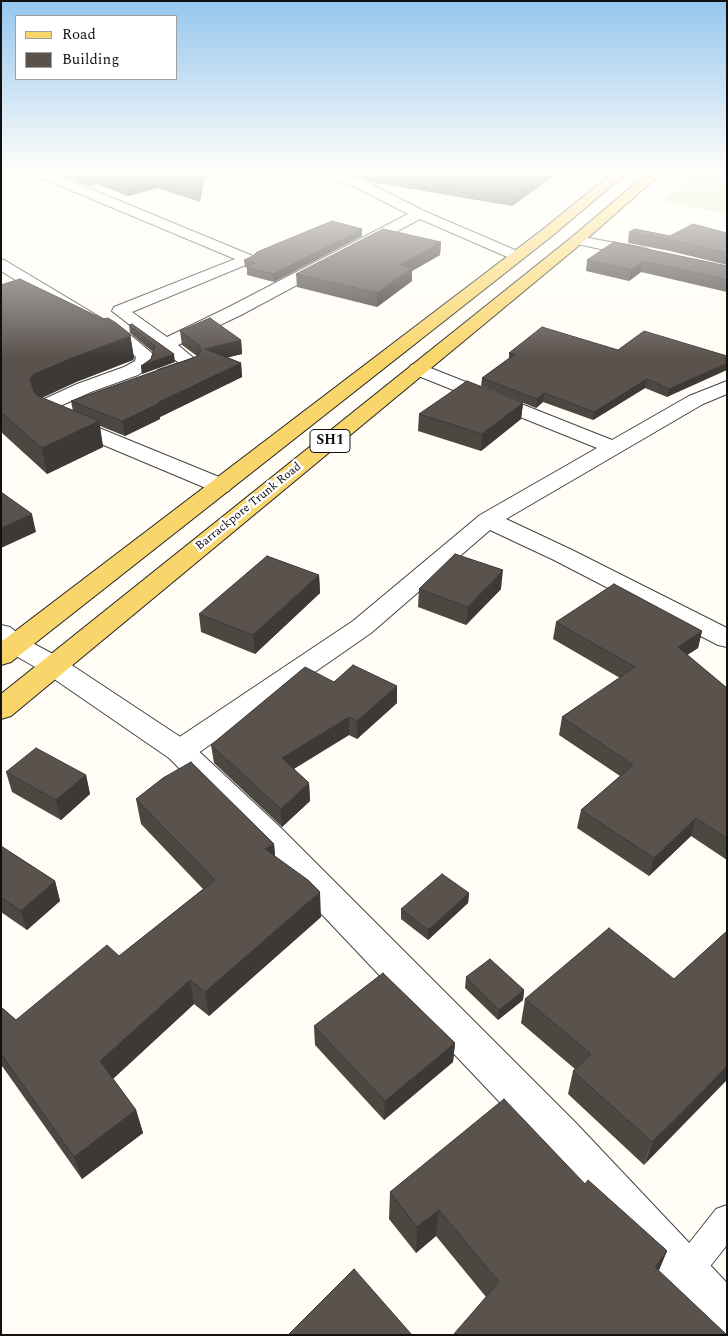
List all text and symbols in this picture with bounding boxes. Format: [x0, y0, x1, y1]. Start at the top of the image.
legend [15, 15, 178, 80]
text: Road [62, 23, 96, 46]
text: Building [62, 48, 119, 71]
road number: SH1 [310, 430, 350, 452]
street label: Barrackpore Trunk Road [193, 460, 305, 554]

